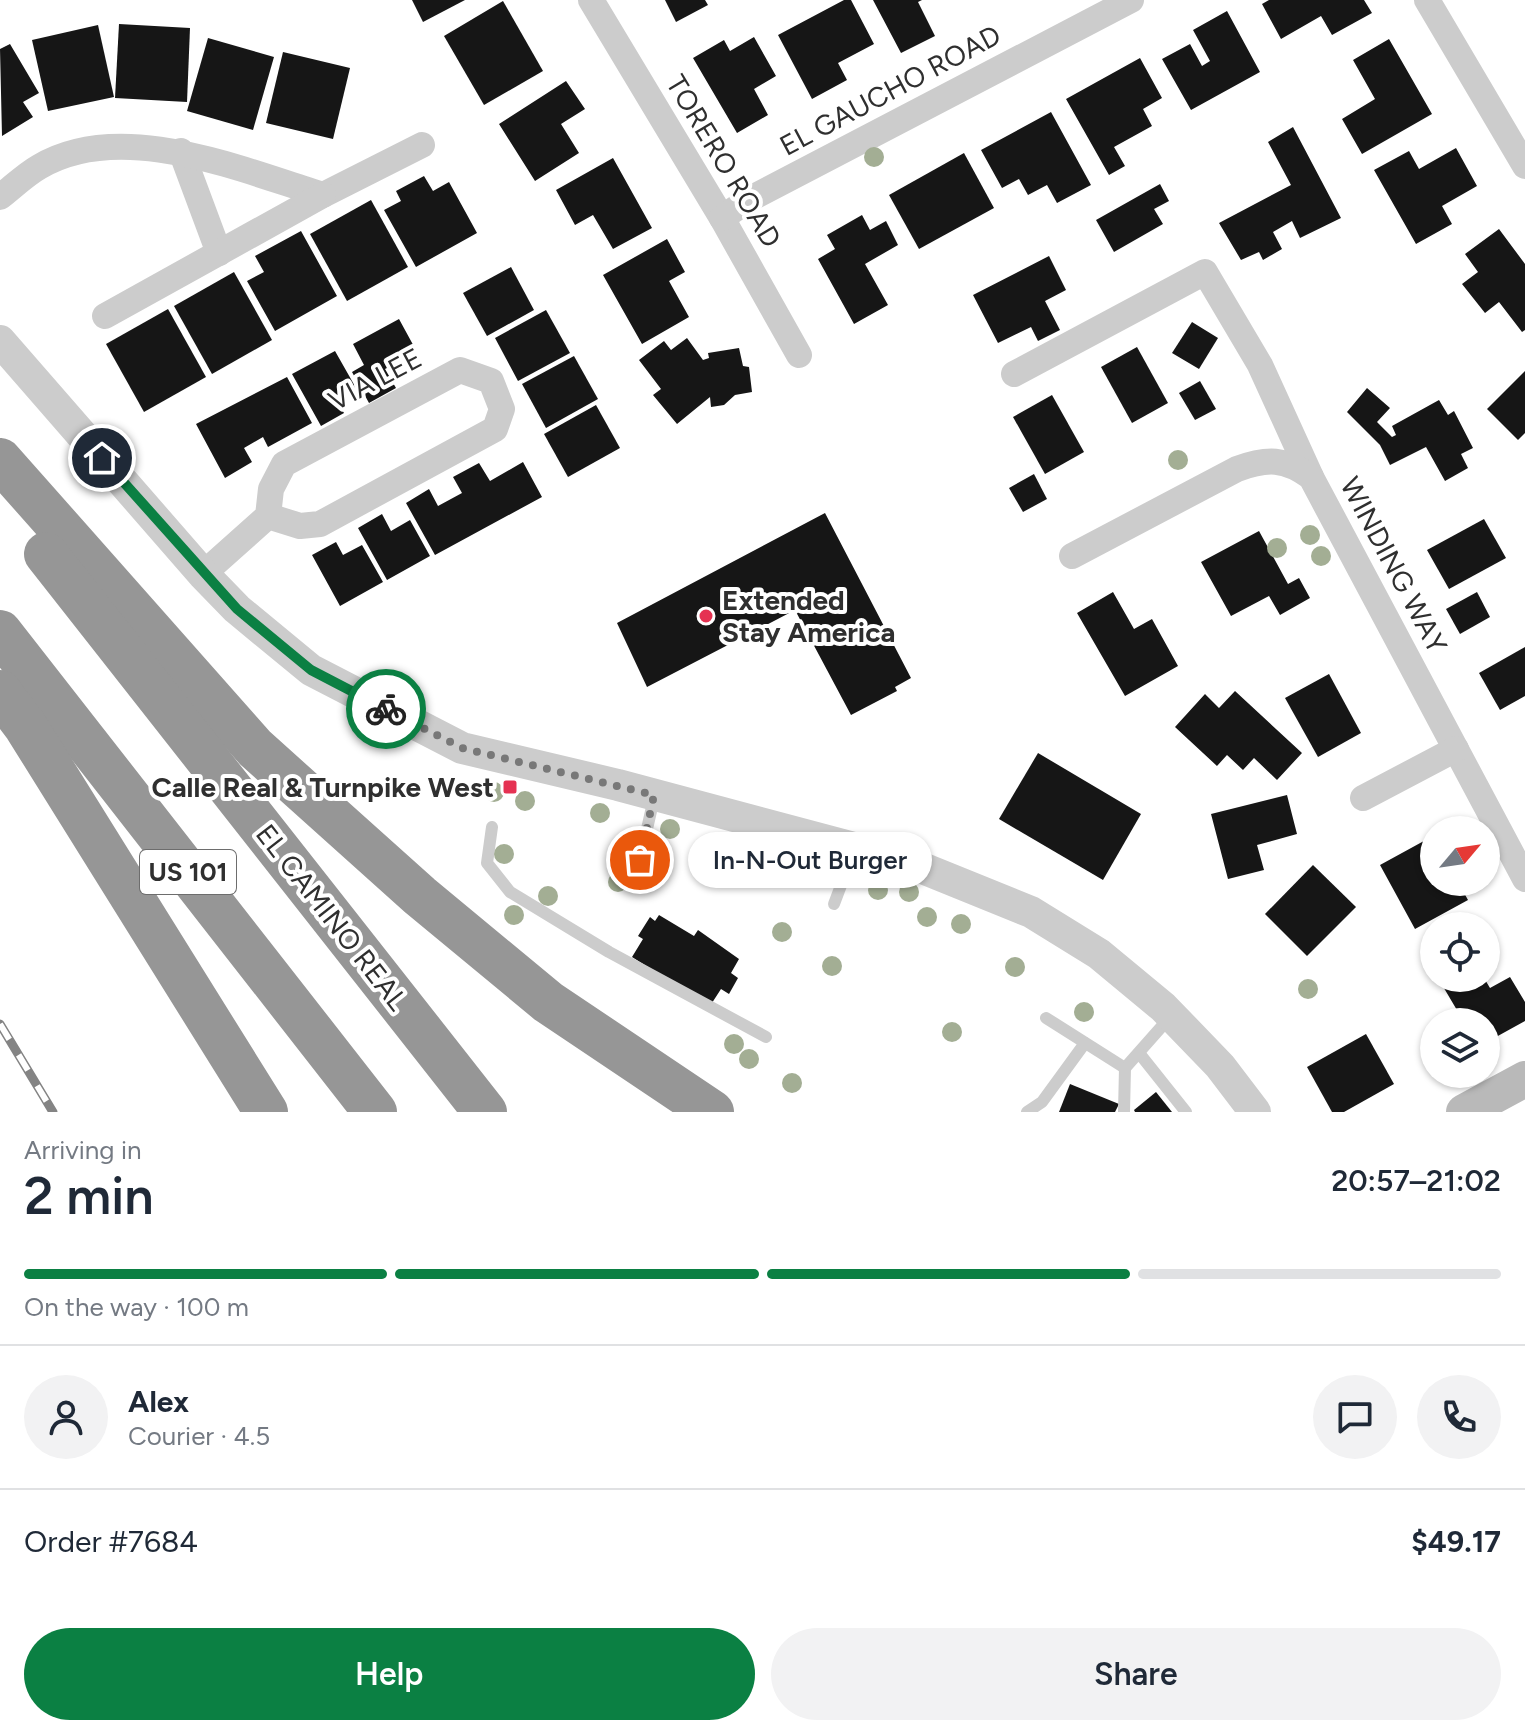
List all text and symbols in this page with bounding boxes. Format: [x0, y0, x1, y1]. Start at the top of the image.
street label: EL GAUCHO ROAD [774, 17, 1006, 163]
street label: TORERO ROAD [659, 69, 789, 253]
street label: VIA LEE [323, 340, 427, 418]
pin [68, 424, 136, 492]
icon: home [80, 436, 124, 480]
street label: WINDING WAY [1333, 471, 1455, 659]
place label: Extended Stay America [722, 583, 895, 649]
marker: Extended Stay America [697, 607, 715, 625]
courier [346, 669, 426, 749]
icon: bike [364, 687, 408, 731]
place label: Calle Real & Turnpike West [151, 770, 494, 804]
marker: Calle Real & Turnpike West [501, 778, 519, 796]
north arrow [1420, 816, 1500, 896]
map controls [1420, 816, 1500, 1088]
street label: EL CAMINO REAL [249, 817, 415, 1017]
pin [606, 826, 674, 894]
callout: In-N-Out Burger [688, 832, 932, 888]
icon: bag [618, 838, 662, 882]
text: In-N-Out Burger [713, 844, 907, 876]
road number: US 101 [140, 850, 236, 894]
button: locate [1420, 912, 1500, 992]
button: layers [1420, 1008, 1500, 1088]
text: Arriving in [24, 1134, 142, 1166]
text: 20:57–21:02 [1331, 1162, 1501, 1199]
text: 2 min [24, 1165, 153, 1227]
text: On the way · 100 m [24, 1291, 249, 1323]
button: person [24, 1375, 108, 1459]
button: chat [1313, 1375, 1397, 1459]
button: phone [1417, 1375, 1501, 1459]
text: Alex [128, 1383, 189, 1420]
text: Courier · 4.5 [128, 1420, 270, 1452]
text: Order #7684 [24, 1523, 198, 1560]
text: $49.17 [1411, 1523, 1501, 1560]
button: Help [24, 1628, 755, 1720]
button: Share [771, 1628, 1501, 1720]

